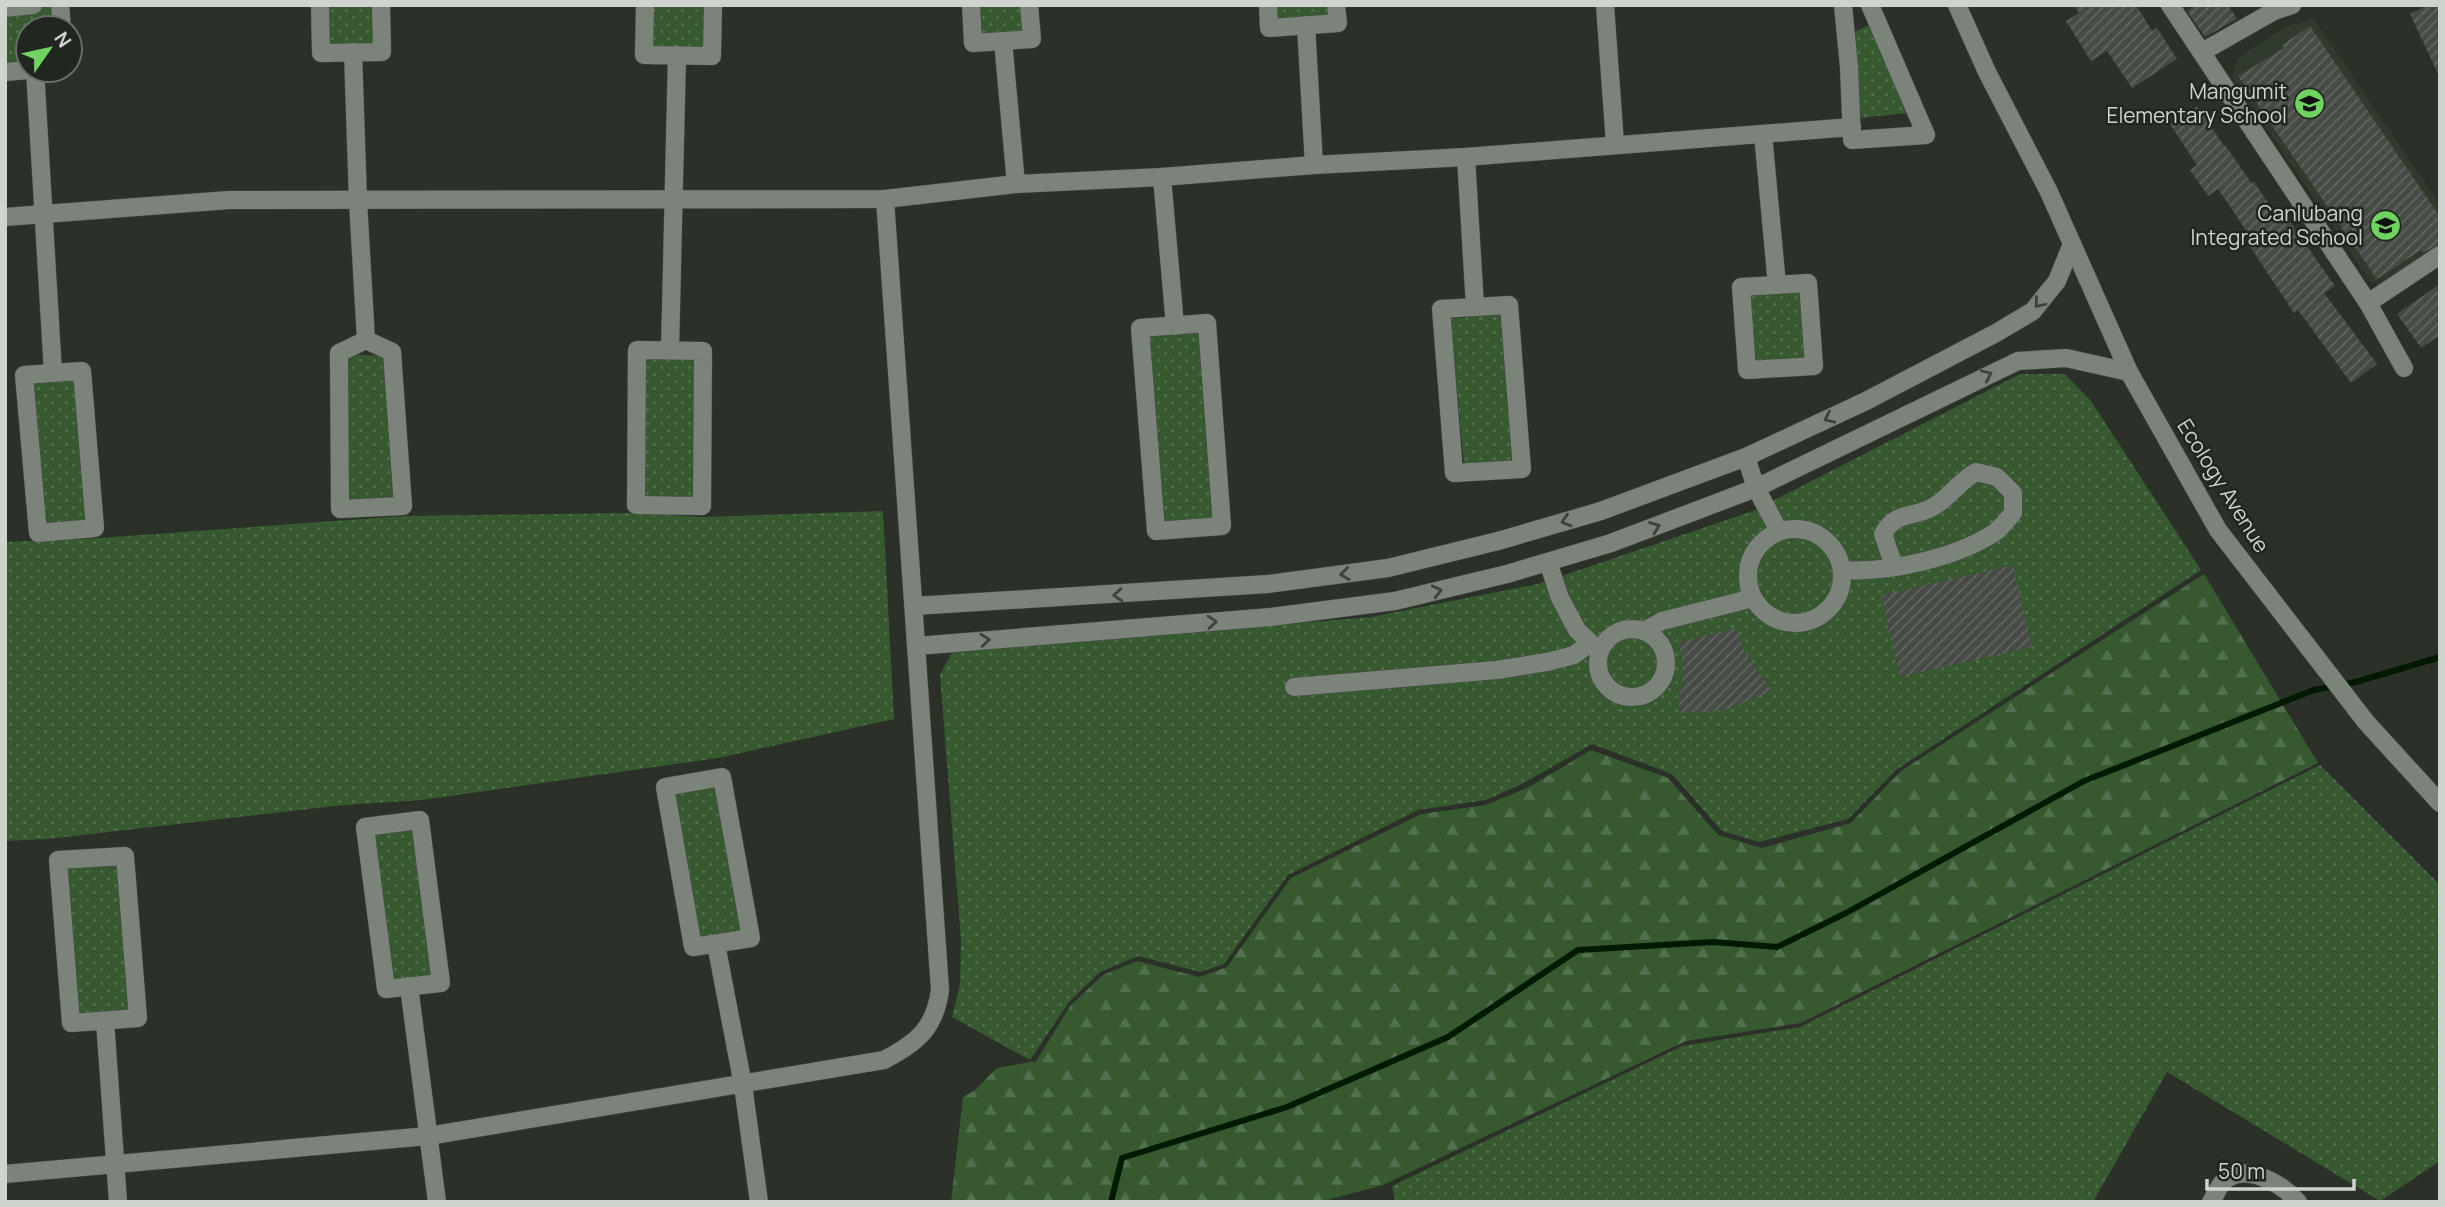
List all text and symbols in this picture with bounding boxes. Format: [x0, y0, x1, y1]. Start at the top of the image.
north arrow [14, 14, 84, 84]
text: N [48, 27, 78, 52]
place label: Mangumit Elementary School [2106, 77, 2287, 129]
school or university icon: Mangumit Elementary School [2293, 87, 2327, 121]
place label: Canlubang Integrated School [2190, 199, 2363, 251]
school or university icon: Canlubang Integrated School [2369, 209, 2403, 243]
one-way arrow [2035, 294, 2047, 307]
one-way arrow [1980, 370, 1992, 384]
one-way arrow [1824, 410, 1836, 424]
street label: Ecology Avenue [2172, 413, 2276, 558]
one-way arrow [1560, 513, 1572, 528]
one-way arrow [1648, 521, 1660, 535]
one-way arrow [1339, 566, 1351, 581]
one-way arrow [1431, 585, 1443, 599]
one-way arrow [1113, 587, 1124, 602]
one-way arrow [1207, 615, 1218, 630]
one-way arrow [980, 633, 991, 648]
scale bar [2207, 1148, 2354, 1192]
text: 50 m [2218, 1157, 2265, 1185]

